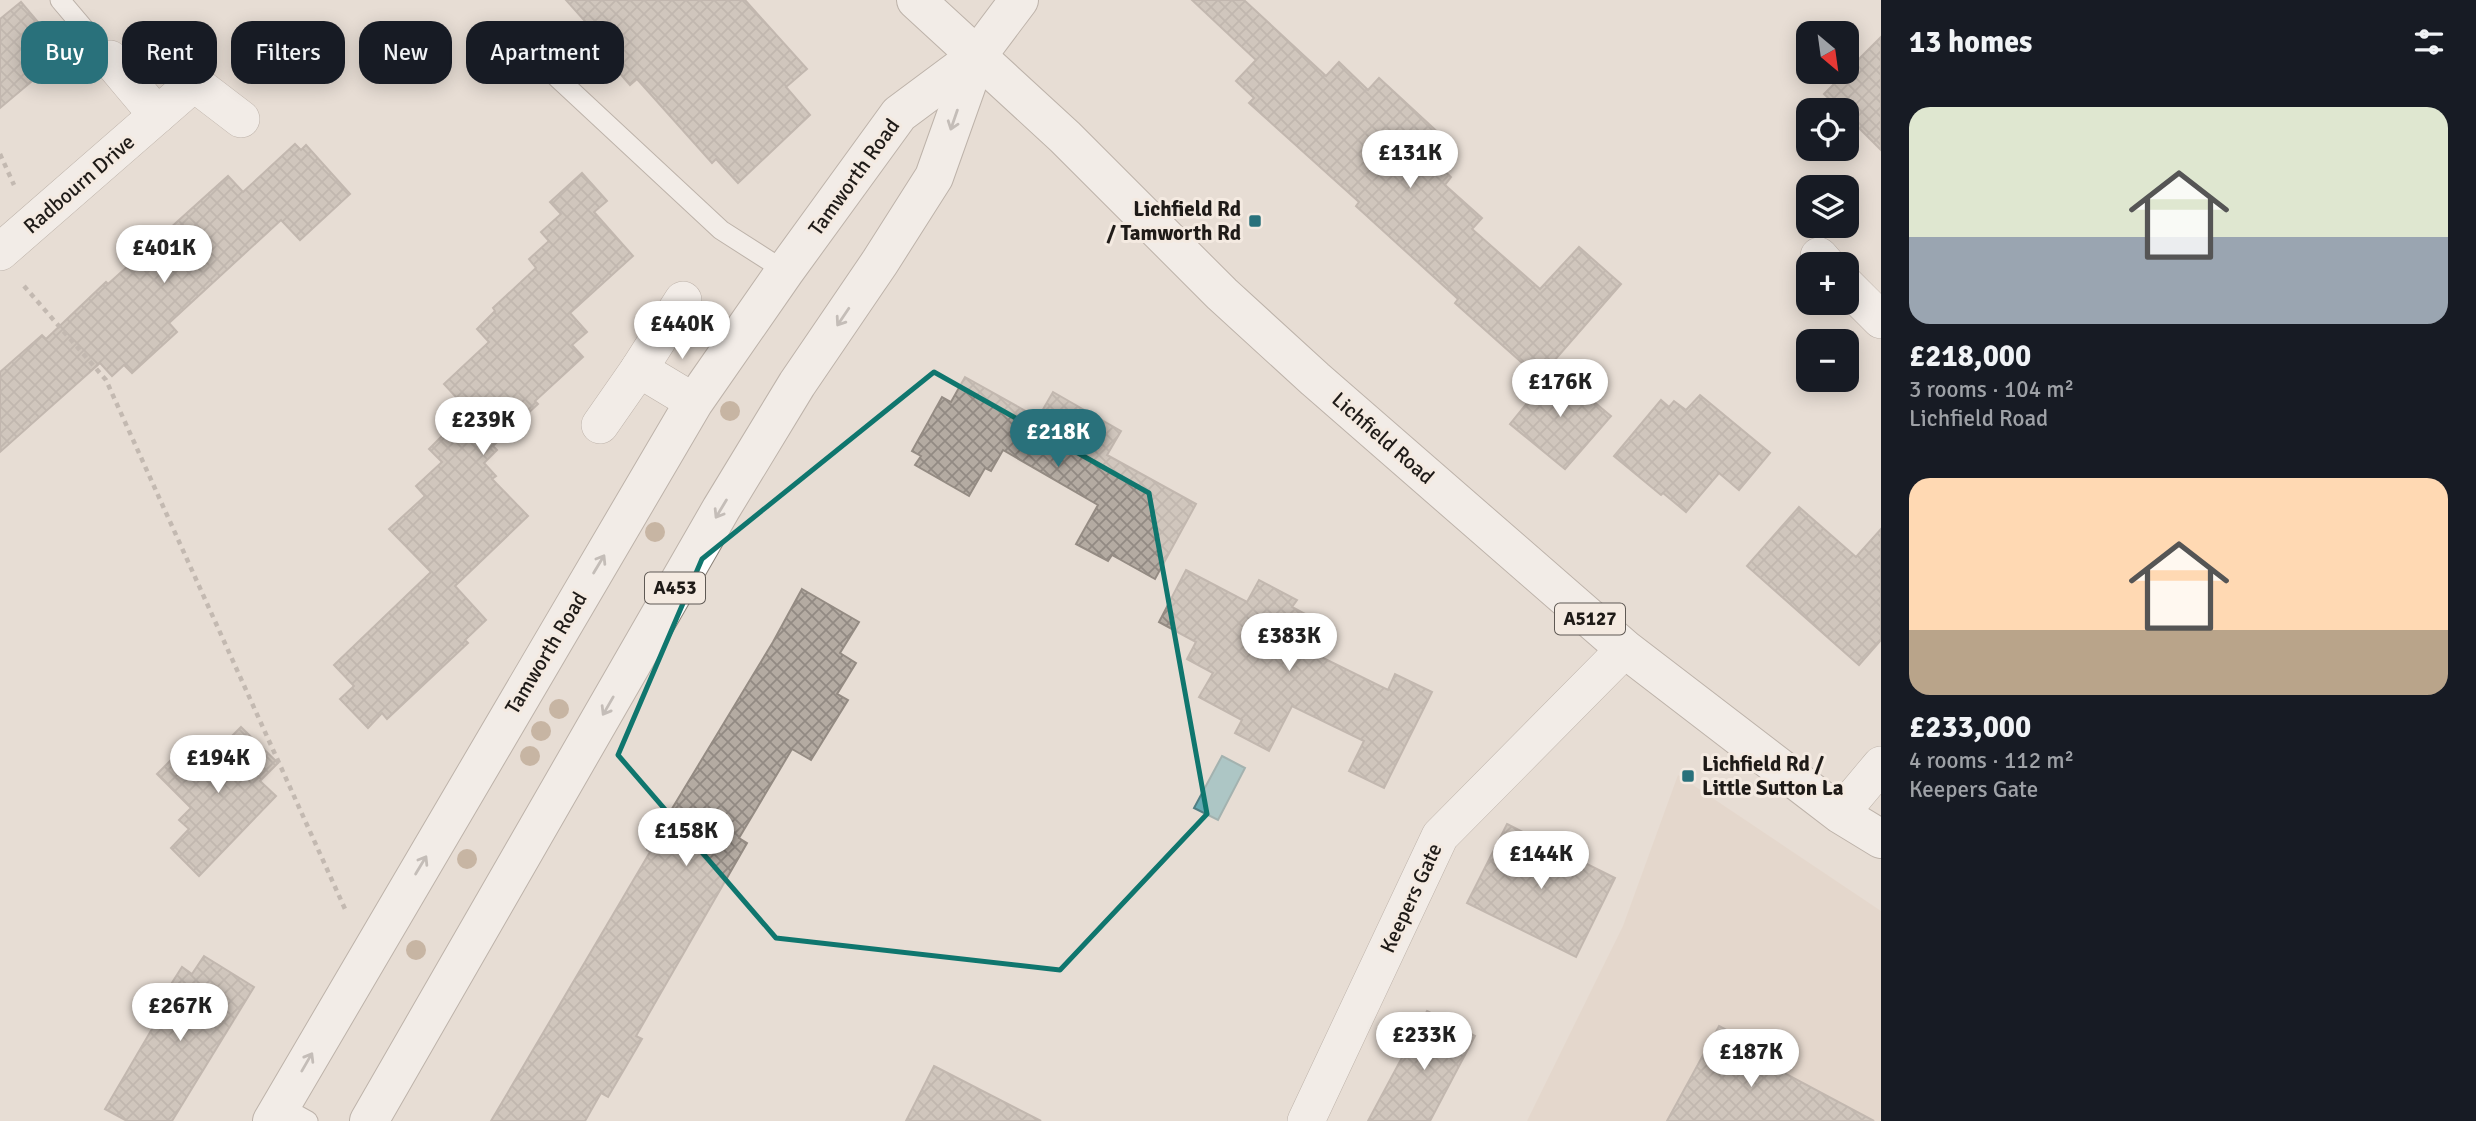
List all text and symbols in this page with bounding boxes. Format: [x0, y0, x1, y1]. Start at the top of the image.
chip: Buy [21, 21, 108, 84]
chip: Rent [122, 21, 217, 84]
chip: Filters [231, 21, 345, 84]
chip: New [359, 21, 452, 84]
chip: Apartment [466, 21, 624, 84]
north arrow [1796, 21, 1858, 84]
map controls [1796, 21, 1859, 392]
icon: filters [2410, 23, 2448, 61]
text: 13 homes [1909, 24, 2032, 61]
button: locate [1796, 98, 1859, 161]
one-way arrow [947, 109, 959, 131]
street label: Tamworth Road [803, 113, 905, 241]
street label: Radbourn Drive [18, 129, 140, 239]
pin: £131K [1361, 130, 1459, 190]
text: £131K [1378, 138, 1442, 167]
icon: home [2116, 152, 2242, 278]
button: layers [1796, 175, 1859, 238]
place label: Lichfield Rd / Tamworth Rd [1106, 196, 1241, 246]
marker: Lichfield Rd / Tamworth Rd [1247, 213, 1263, 229]
pin: £401K [115, 226, 213, 285]
text: £401K [132, 233, 196, 262]
button: + [1796, 252, 1859, 315]
pin: £440K [633, 302, 731, 361]
one-way arrow [835, 307, 850, 326]
text: £440K [650, 309, 714, 338]
button: − [1796, 329, 1859, 392]
text: £218,000 [1909, 338, 2031, 375]
pin: £176K [1511, 360, 1609, 419]
text: £176K [1528, 367, 1592, 396]
text: 3 rooms · 104 m² [1909, 375, 2074, 404]
street label: Lichfield Road [1327, 387, 1439, 489]
pin: £239K [434, 398, 532, 457]
text: Lichfield Road [1909, 404, 2048, 433]
text: £239K [451, 405, 515, 434]
pin: £218K [1009, 410, 1107, 469]
text: £218K [1026, 417, 1090, 446]
one-way arrow [714, 499, 728, 519]
icon: home [2116, 523, 2242, 649]
one-way arrow [592, 554, 606, 574]
road number: A453 [645, 572, 705, 604]
street label: Tamworth Road [499, 587, 593, 719]
road number: A5127 [1555, 604, 1625, 634]
pin: £383K [1240, 614, 1338, 673]
text: £383K [1257, 621, 1321, 650]
one-way arrow [600, 696, 614, 716]
text: £233,000 [1909, 709, 2031, 746]
pin: £194K [169, 736, 267, 795]
text: £194K [186, 743, 250, 772]
text: 4 rooms · 112 m² [1909, 746, 2074, 775]
place label: Lichfield Rd / Little Sutton La [1702, 751, 1844, 801]
marker: Lichfield Rd / Little Sutton La [1680, 768, 1696, 784]
text: Keepers Gate [1909, 775, 2038, 804]
pin: £158K [637, 808, 735, 868]
text: £158K [654, 816, 718, 845]
pin: £144K [1492, 832, 1590, 891]
street label: Keepers Gate [1374, 839, 1448, 957]
text: £144K [1509, 839, 1573, 868]
one-way arrow [414, 856, 428, 876]
pin: £267K [131, 984, 229, 1043]
text: £267K [148, 991, 212, 1020]
pin: £233K [1375, 1012, 1473, 1072]
text: £233K [1392, 1020, 1456, 1049]
pin: £187K [1702, 1030, 1800, 1089]
text: £187K [1719, 1037, 1783, 1066]
one-way arrow [301, 1052, 314, 1073]

